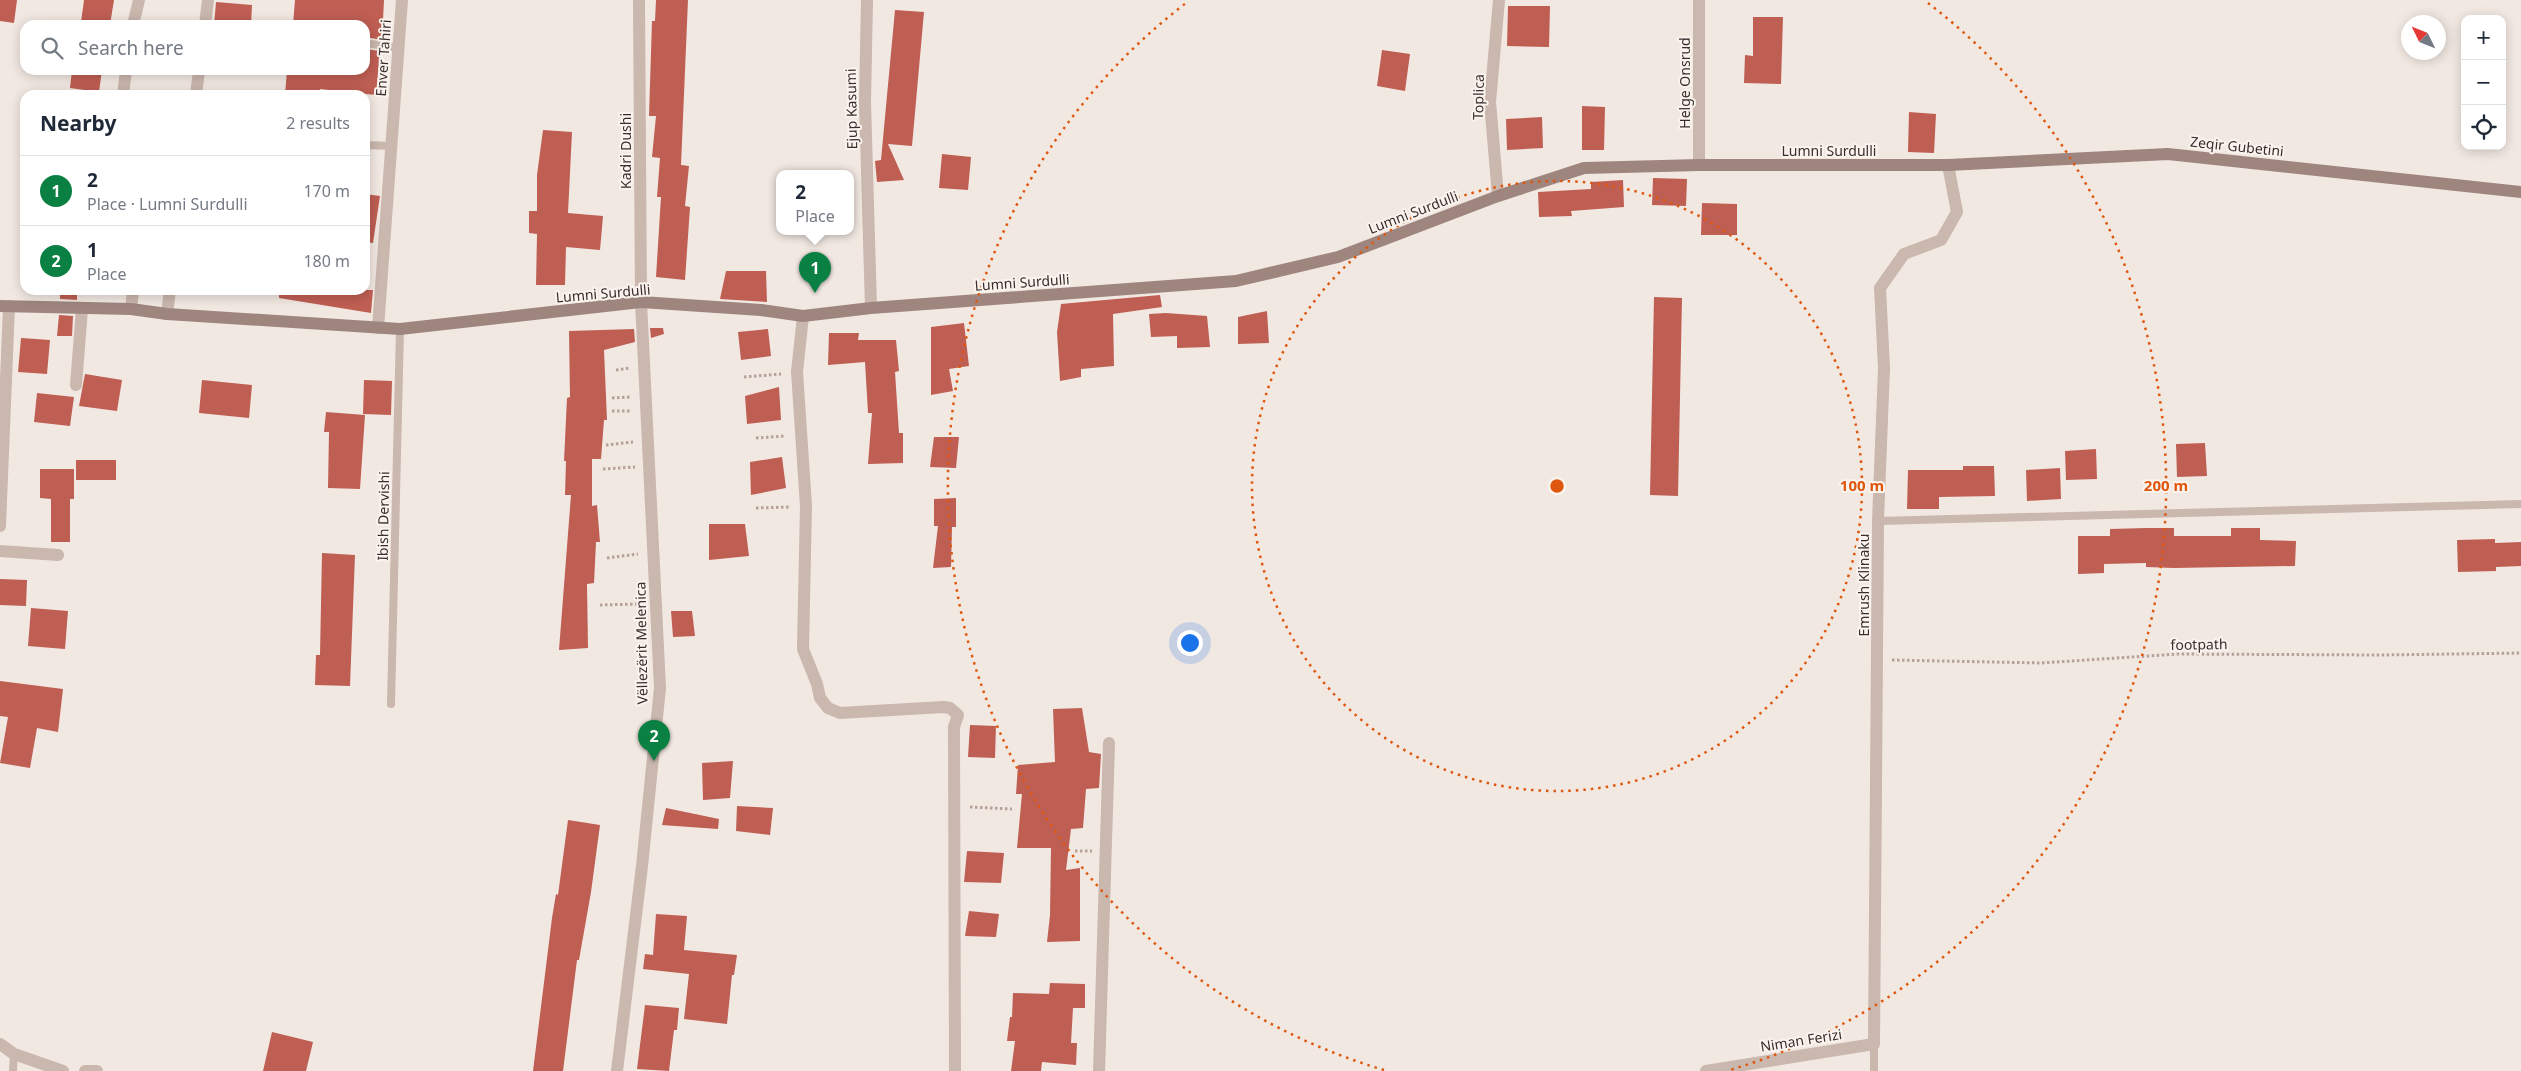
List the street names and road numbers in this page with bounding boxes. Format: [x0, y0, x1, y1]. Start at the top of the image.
street label: Enver Tahiri [371, 19, 395, 97]
street label: Helge Onsrud [1675, 37, 1694, 129]
street label: Ejup Kasumi [841, 68, 861, 150]
street label: Toplica [1468, 74, 1488, 120]
street label: Kadri Dushi [616, 113, 635, 189]
street label: Zeqir Gubetini [2189, 132, 2285, 160]
street label: Lumni Surdulli [1782, 141, 1876, 160]
street label: Lumni Surdulli [1365, 186, 1461, 238]
street label: Lumni Surdulli [974, 269, 1070, 295]
street label: Lumni Surdulli [555, 279, 651, 307]
street label: Ibish Dervishi [373, 471, 393, 561]
street label: Emrush Klinaku [1854, 534, 1873, 636]
street label: Vëllezërit Melenica [630, 582, 652, 704]
street label: footpath [2170, 634, 2228, 654]
street label: Niman Ferizi [1759, 1024, 1843, 1056]

